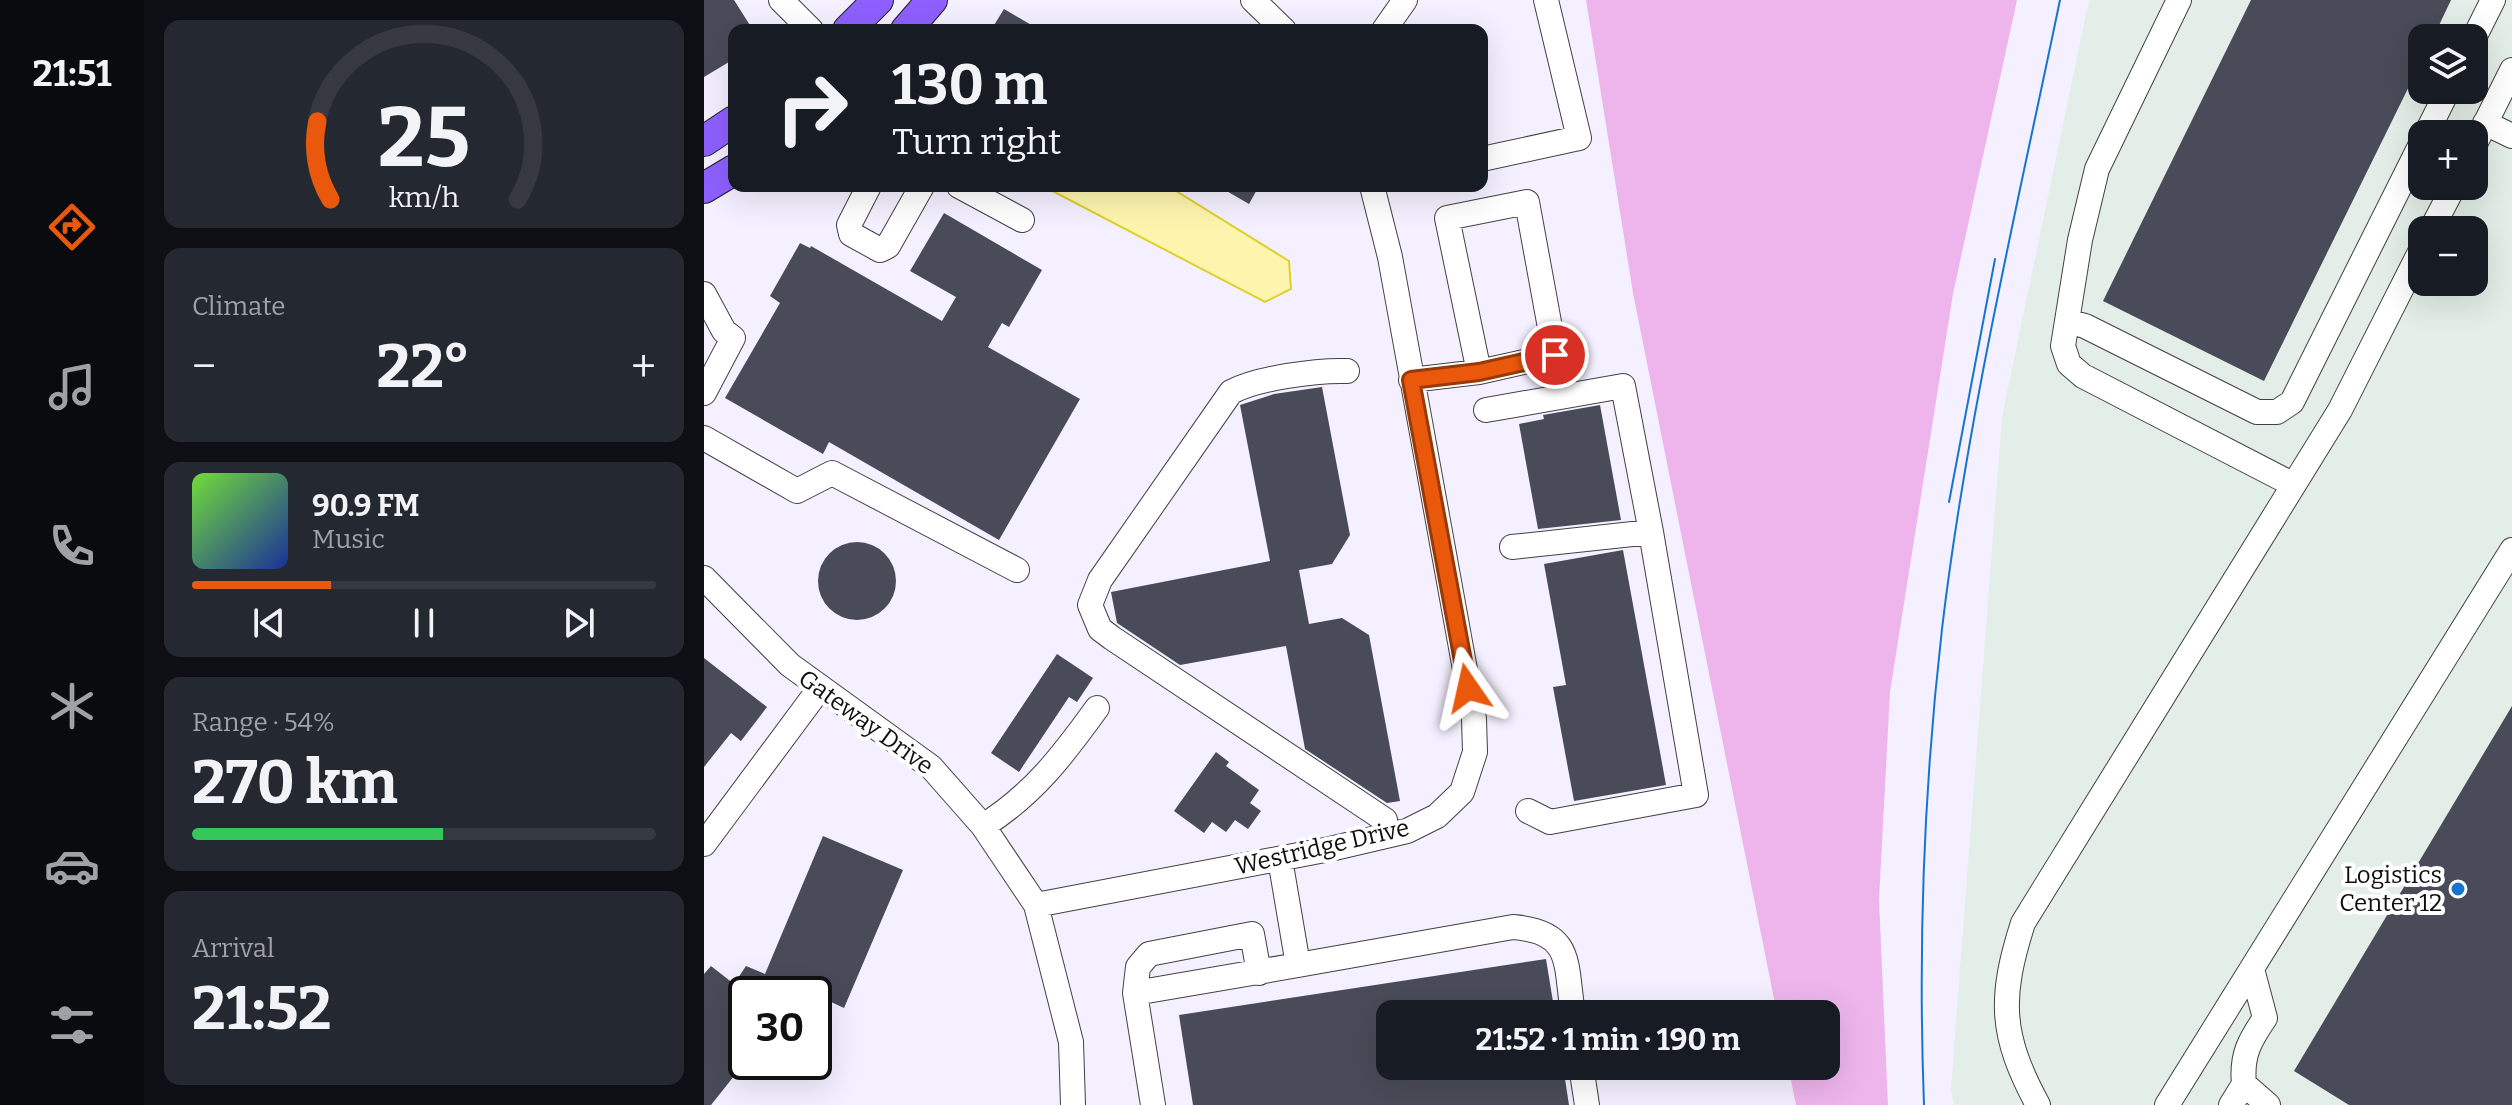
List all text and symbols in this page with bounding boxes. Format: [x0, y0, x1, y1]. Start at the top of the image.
map controls [2408, 24, 2488, 296]
button: layers [2408, 24, 2488, 104]
text: 21:51 [33, 52, 111, 96]
text: 130 m [892, 52, 1048, 119]
icon: right [760, 56, 864, 160]
text: 25 [378, 88, 470, 188]
text: Turn right [892, 120, 1061, 164]
button: + [2408, 120, 2488, 200]
text: km/h [389, 180, 460, 215]
icon: directions [44, 199, 100, 255]
button: − [2408, 216, 2488, 296]
text: Climate [192, 291, 286, 322]
pin [1521, 321, 1589, 389]
text: 22° [377, 331, 471, 403]
icon: arrive [1533, 333, 1577, 377]
text: − [192, 340, 216, 393]
text: + [631, 340, 656, 393]
icon: music [44, 359, 100, 415]
text: 90.9 FM [312, 488, 419, 524]
icon: phone [44, 518, 100, 574]
text: Music [312, 524, 385, 555]
icon: previous [247, 601, 291, 645]
icon: pause [402, 601, 446, 645]
icon: next [557, 601, 601, 645]
position arrow [1426, 646, 1510, 730]
street label: Gateway Drive [793, 664, 939, 780]
icon: climate [44, 678, 100, 734]
text: Range · 54% [192, 707, 335, 738]
text: 270 km [192, 747, 398, 819]
street label: Westridge Drive [1232, 813, 1412, 881]
icon: car [44, 838, 100, 894]
place label: Logistics Center 12 [2339, 861, 2442, 917]
marker: Logistics Center 12 [2449, 880, 2467, 898]
text: Arrival [192, 933, 274, 964]
text: 21:52 [192, 973, 331, 1045]
speed limit sign: 30 [728, 976, 832, 1080]
icon: filters [44, 997, 100, 1053]
text: 21:52 · 1 min · 190 m [1476, 1022, 1740, 1058]

